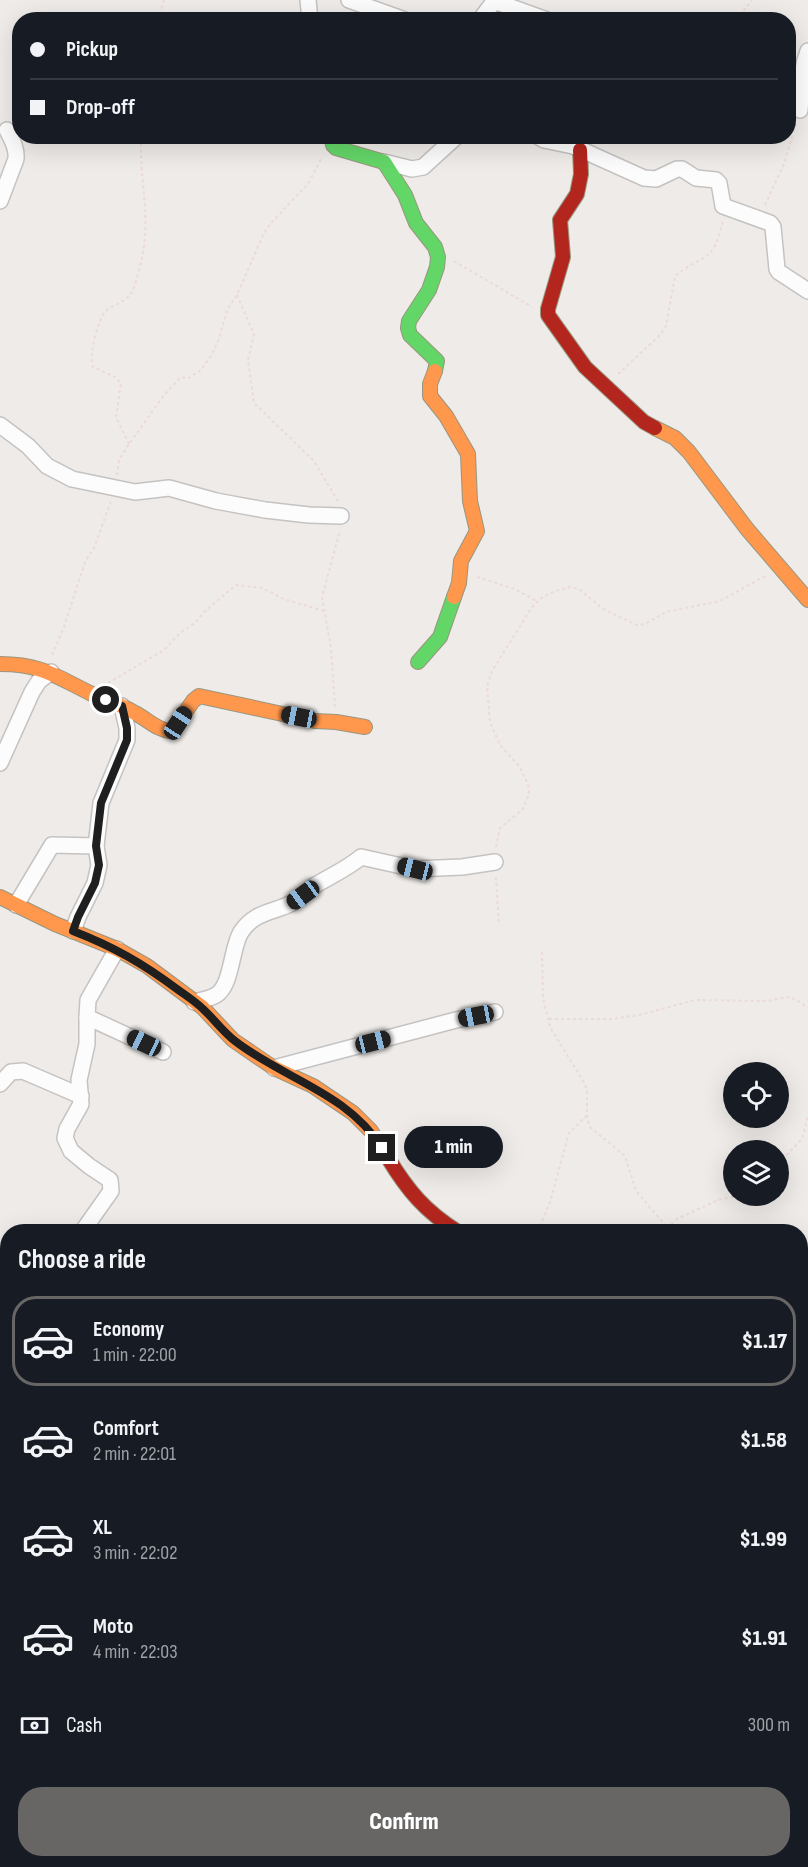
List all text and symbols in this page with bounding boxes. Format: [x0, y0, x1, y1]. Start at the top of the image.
text: Pickup [66, 36, 118, 63]
text: Drop-off [66, 94, 135, 121]
route start [92, 686, 119, 713]
car [161, 703, 195, 743]
car [280, 705, 318, 729]
car [395, 856, 435, 882]
car [283, 877, 323, 913]
car [457, 1004, 495, 1028]
car [124, 1027, 164, 1059]
car [353, 1029, 393, 1055]
map controls [723, 1062, 789, 1206]
button: locate [723, 1062, 789, 1128]
callout: 1 min [403, 1127, 502, 1169]
route end [368, 1134, 395, 1161]
text: 1 min [434, 1135, 473, 1159]
button: layers [723, 1140, 789, 1206]
text: Choose a ride [18, 1244, 146, 1276]
icon: car [21, 1314, 75, 1368]
text: Economy [93, 1316, 164, 1343]
text: $1.17 [742, 1328, 787, 1355]
text: 1 min · 22:00 [93, 1343, 177, 1367]
icon: car [21, 1413, 75, 1467]
text: Comfort [93, 1415, 159, 1442]
text: $1.58 [740, 1427, 787, 1454]
text: 2 min · 22:01 [93, 1442, 176, 1466]
icon: car [21, 1512, 75, 1566]
text: XL [93, 1514, 112, 1541]
text: $1.99 [739, 1526, 787, 1553]
text: 3 min · 22:02 [93, 1541, 177, 1565]
icon: car [21, 1611, 75, 1665]
text: Moto [93, 1613, 133, 1640]
text: $1.91 [741, 1625, 787, 1652]
text: 4 min · 22:03 [93, 1640, 178, 1664]
icon: cash [18, 1709, 51, 1742]
text: Cash [66, 1712, 102, 1739]
text: 300 m [748, 1713, 790, 1737]
button: Confirm [18, 1787, 790, 1856]

